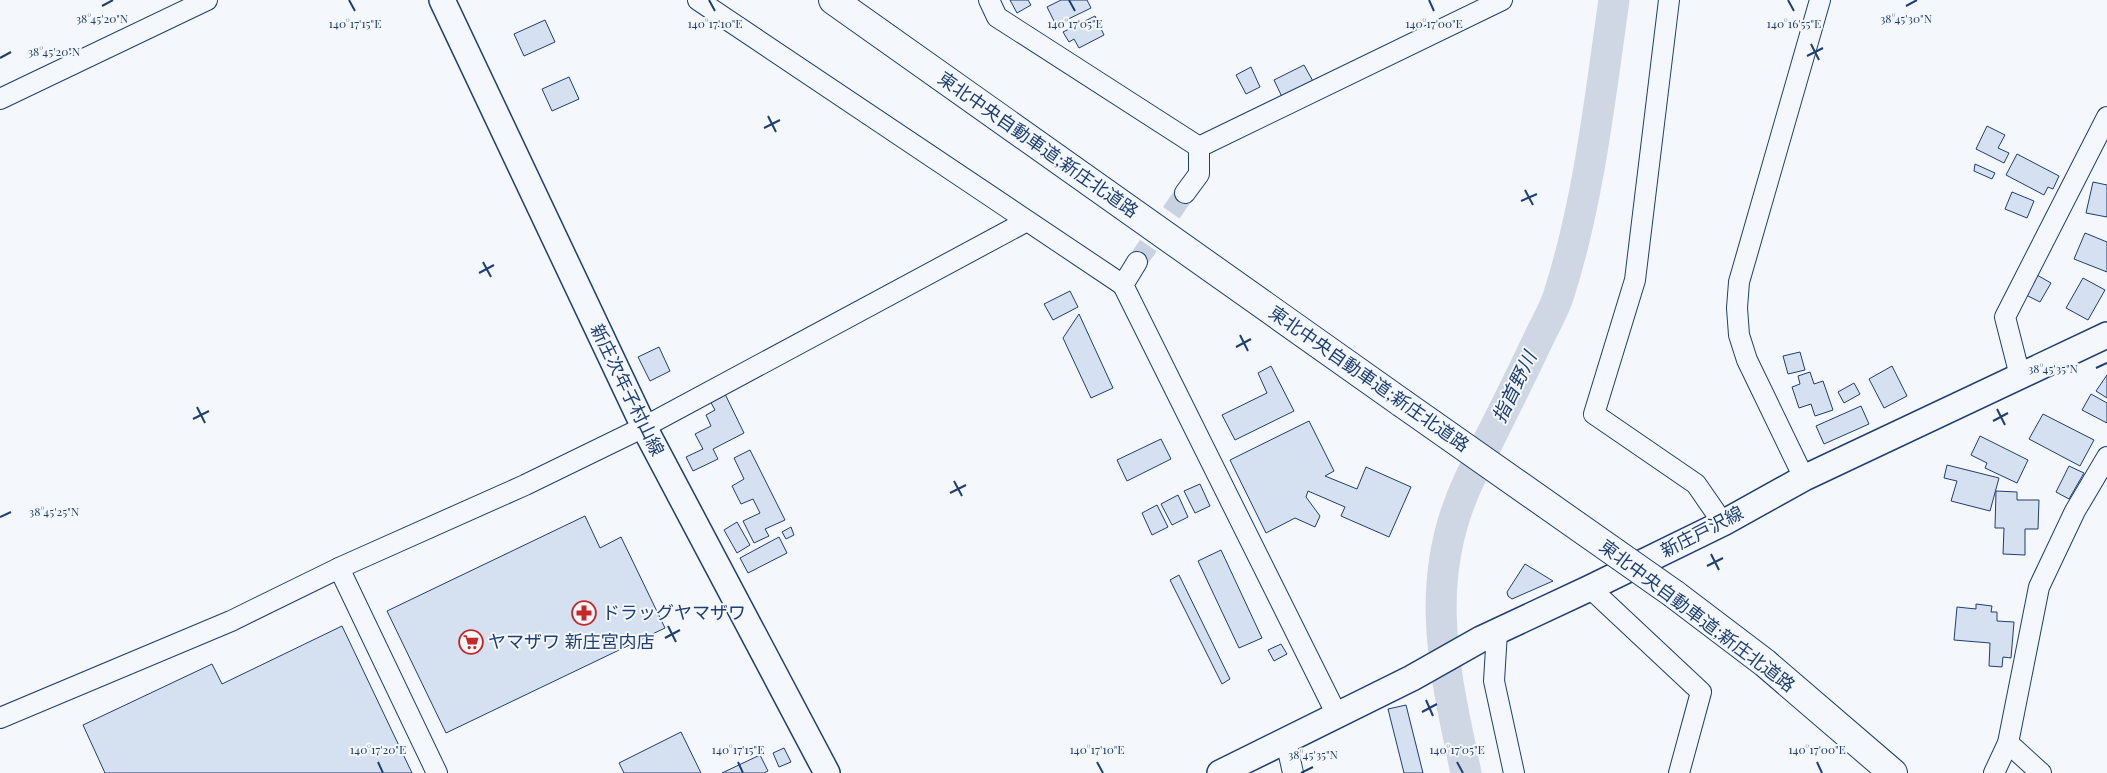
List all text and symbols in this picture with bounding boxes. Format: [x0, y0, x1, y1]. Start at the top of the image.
text: 38°45'20"N [76, 10, 129, 26]
text: 38°45'30"N [1880, 10, 1933, 26]
text: 140°17'15"E [329, 15, 381, 31]
text: 140°17'10"E [687, 15, 743, 31]
text: 140°17'05"E [1047, 15, 1103, 31]
text: 140°17'00"E [1405, 15, 1463, 31]
text: 140°16'55"E [1767, 15, 1821, 31]
text: 38°45'20"N [28, 43, 81, 59]
street label: 東北中央自動車道;新庄北道路 [934, 66, 1143, 223]
street label: 東北中央自動車道;新庄北道路 [1265, 300, 1474, 457]
street label: 新庄次年子村山線 [586, 320, 670, 460]
water label: 指首野川 [1485, 345, 1542, 426]
text: 38°45'35"N [2028, 360, 2079, 376]
street label: 新庄戸沢線 [1656, 500, 1747, 562]
text: 38°45'25"N [29, 503, 80, 519]
street label: 東北中央自動車道;新庄北道路 [1595, 534, 1800, 697]
pharmacy icon: ドラッグヤマザワ [571, 600, 597, 626]
place label: ドラッグヤマザワ [602, 600, 746, 624]
supermarket icon: ヤマザワ 新庄宮内店 [458, 629, 484, 655]
place label: ヤマザワ 新庄宮内店 [488, 629, 654, 653]
text: 140°17'20"E [350, 741, 406, 757]
text: 140°17'15"E [712, 741, 764, 757]
text: 140°17'10"E [1069, 741, 1125, 757]
text: 140°17'05"E [1429, 741, 1485, 757]
text: 140°17'00"E [1788, 741, 1846, 757]
text: 38°45'35"N [1288, 746, 1339, 762]

